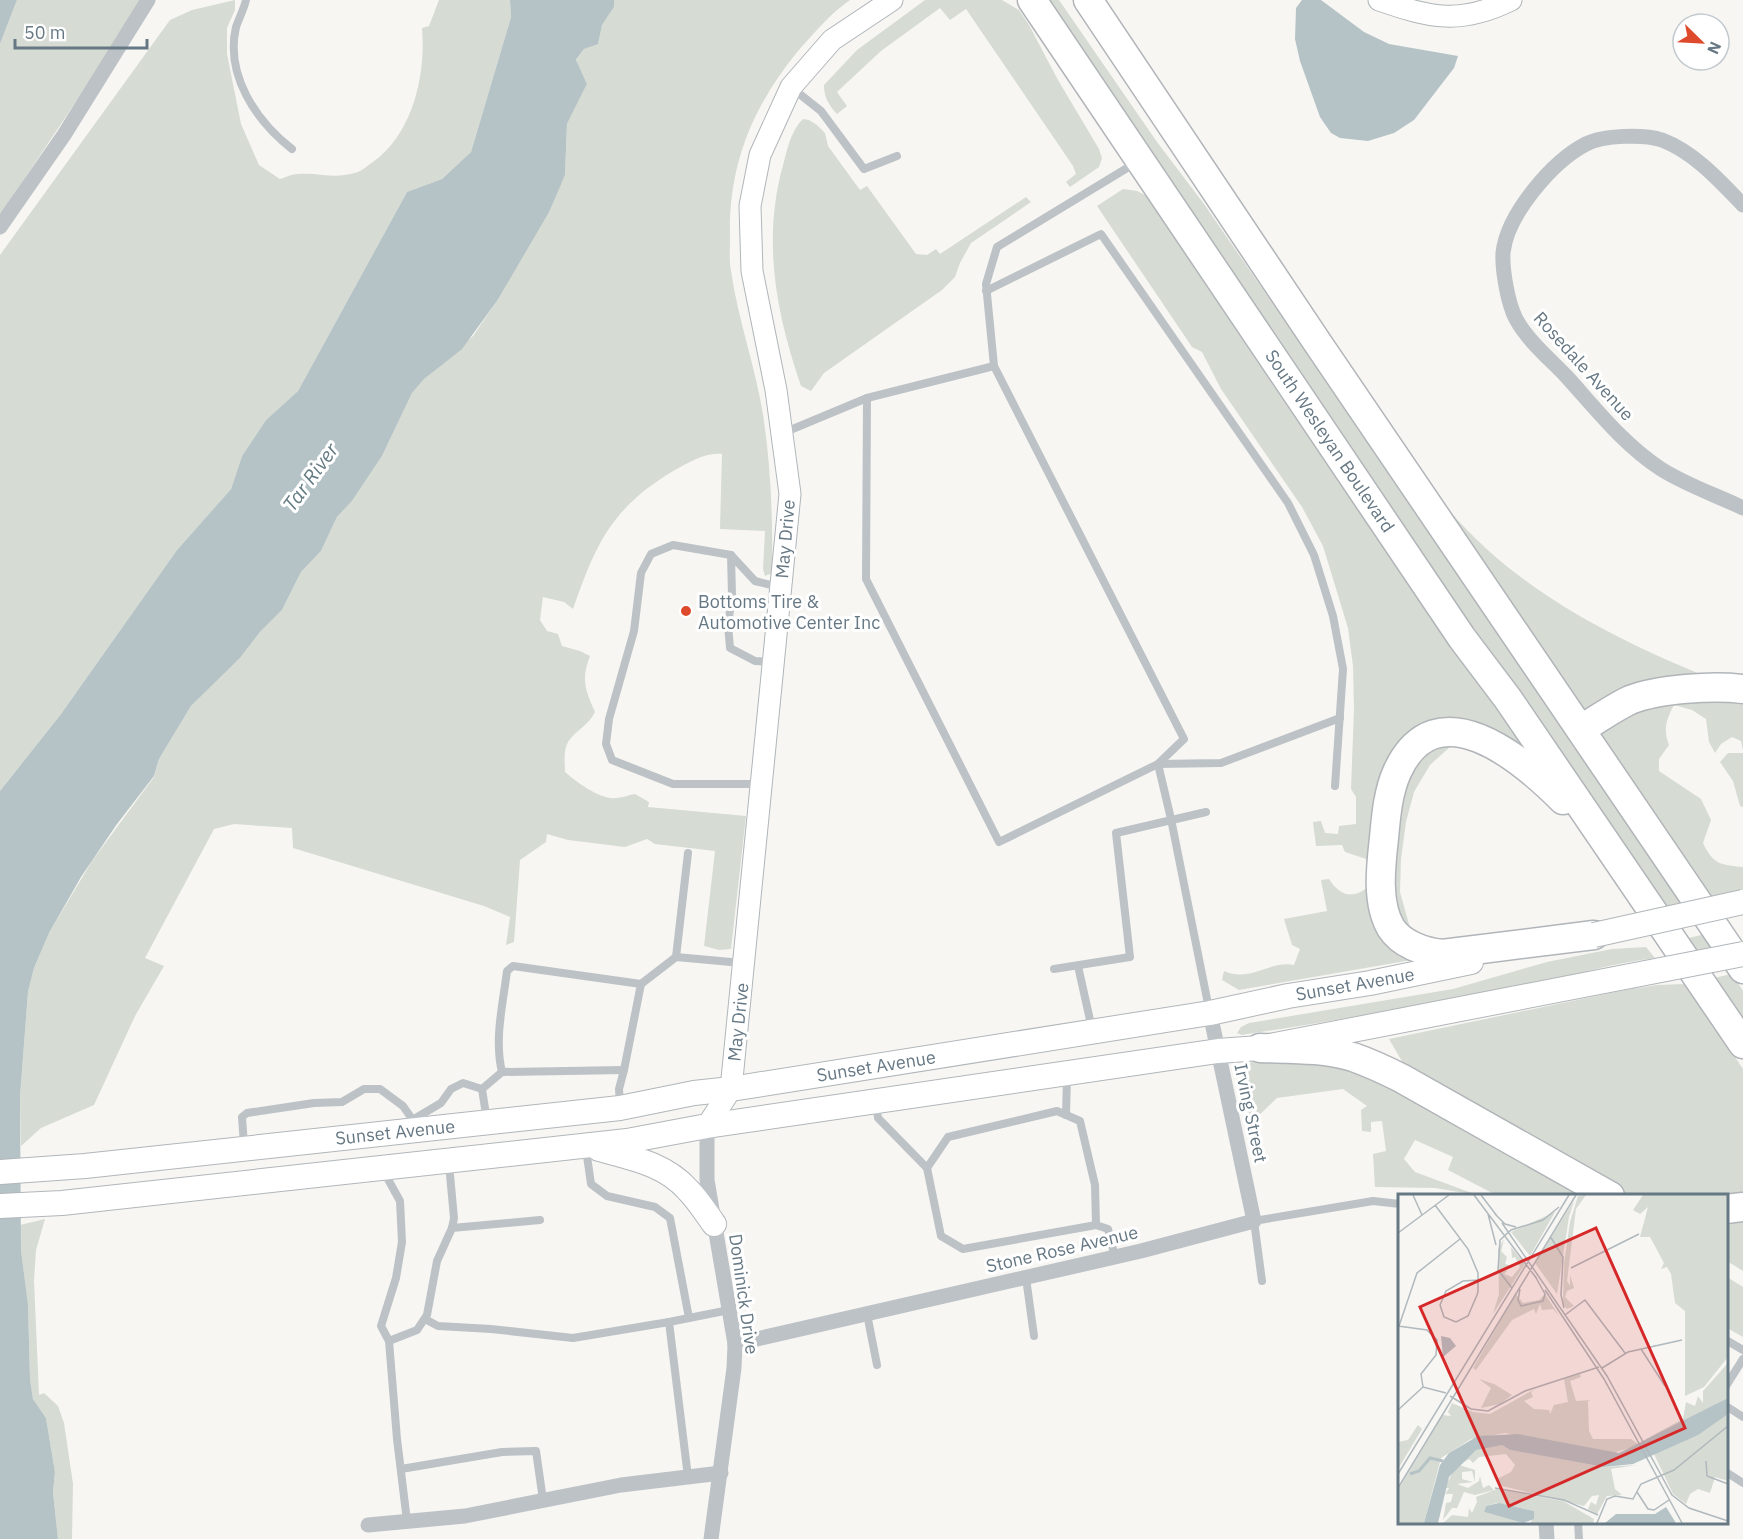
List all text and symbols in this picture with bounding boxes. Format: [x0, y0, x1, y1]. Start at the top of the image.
scale bar [15, 12, 147, 50]
north arrow [1671, 12, 1731, 72]
text: 50 m [24, 21, 66, 44]
text: N [1703, 39, 1726, 57]
street label: Rosedale Avenue [1529, 307, 1639, 425]
street label: South Wesleyan Boulevard [1260, 345, 1400, 537]
water label: Tar River [276, 437, 344, 517]
street label: May Drive [770, 498, 800, 579]
place label: Bottoms Tire & Automotive Center Inc [698, 590, 880, 634]
marker: Bottoms Tire & Automotive Center Inc [679, 604, 693, 618]
street label: Sunset Avenue [1294, 962, 1416, 1006]
street label: May Drive [722, 981, 754, 1063]
street label: Sunset Avenue [815, 1045, 937, 1087]
street label: Irving Street [1229, 1061, 1273, 1165]
street label: Sunset Avenue [334, 1114, 456, 1150]
inset map [1398, 1194, 1728, 1524]
street label: Stone Rose Avenue [984, 1220, 1140, 1278]
street label: Dominick Drive [724, 1232, 764, 1356]

